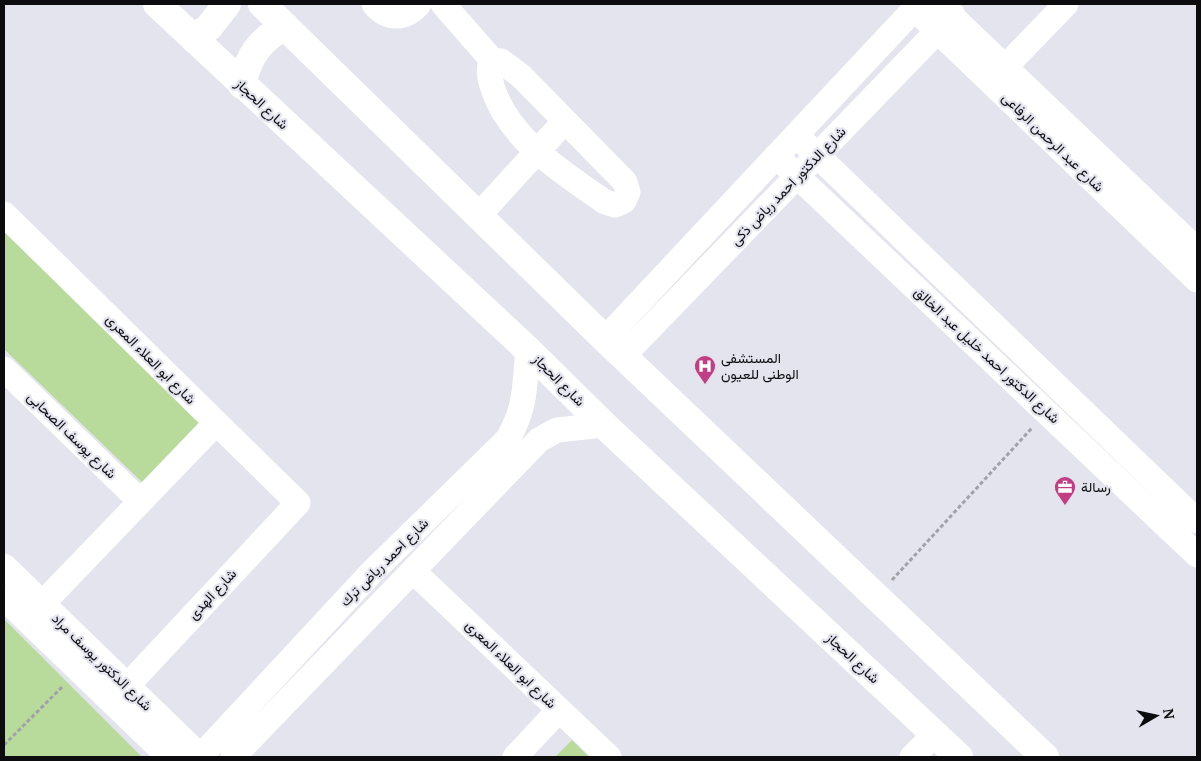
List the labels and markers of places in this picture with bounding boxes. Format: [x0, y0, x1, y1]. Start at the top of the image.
place label: المستشفى الوطنى للعيون [721, 348, 799, 383]
hospital icon: المستشفى الوطنى للعيون [693, 354, 717, 385]
office icon: رسالة [1053, 475, 1077, 506]
place label: رسالة [1081, 477, 1111, 496]

